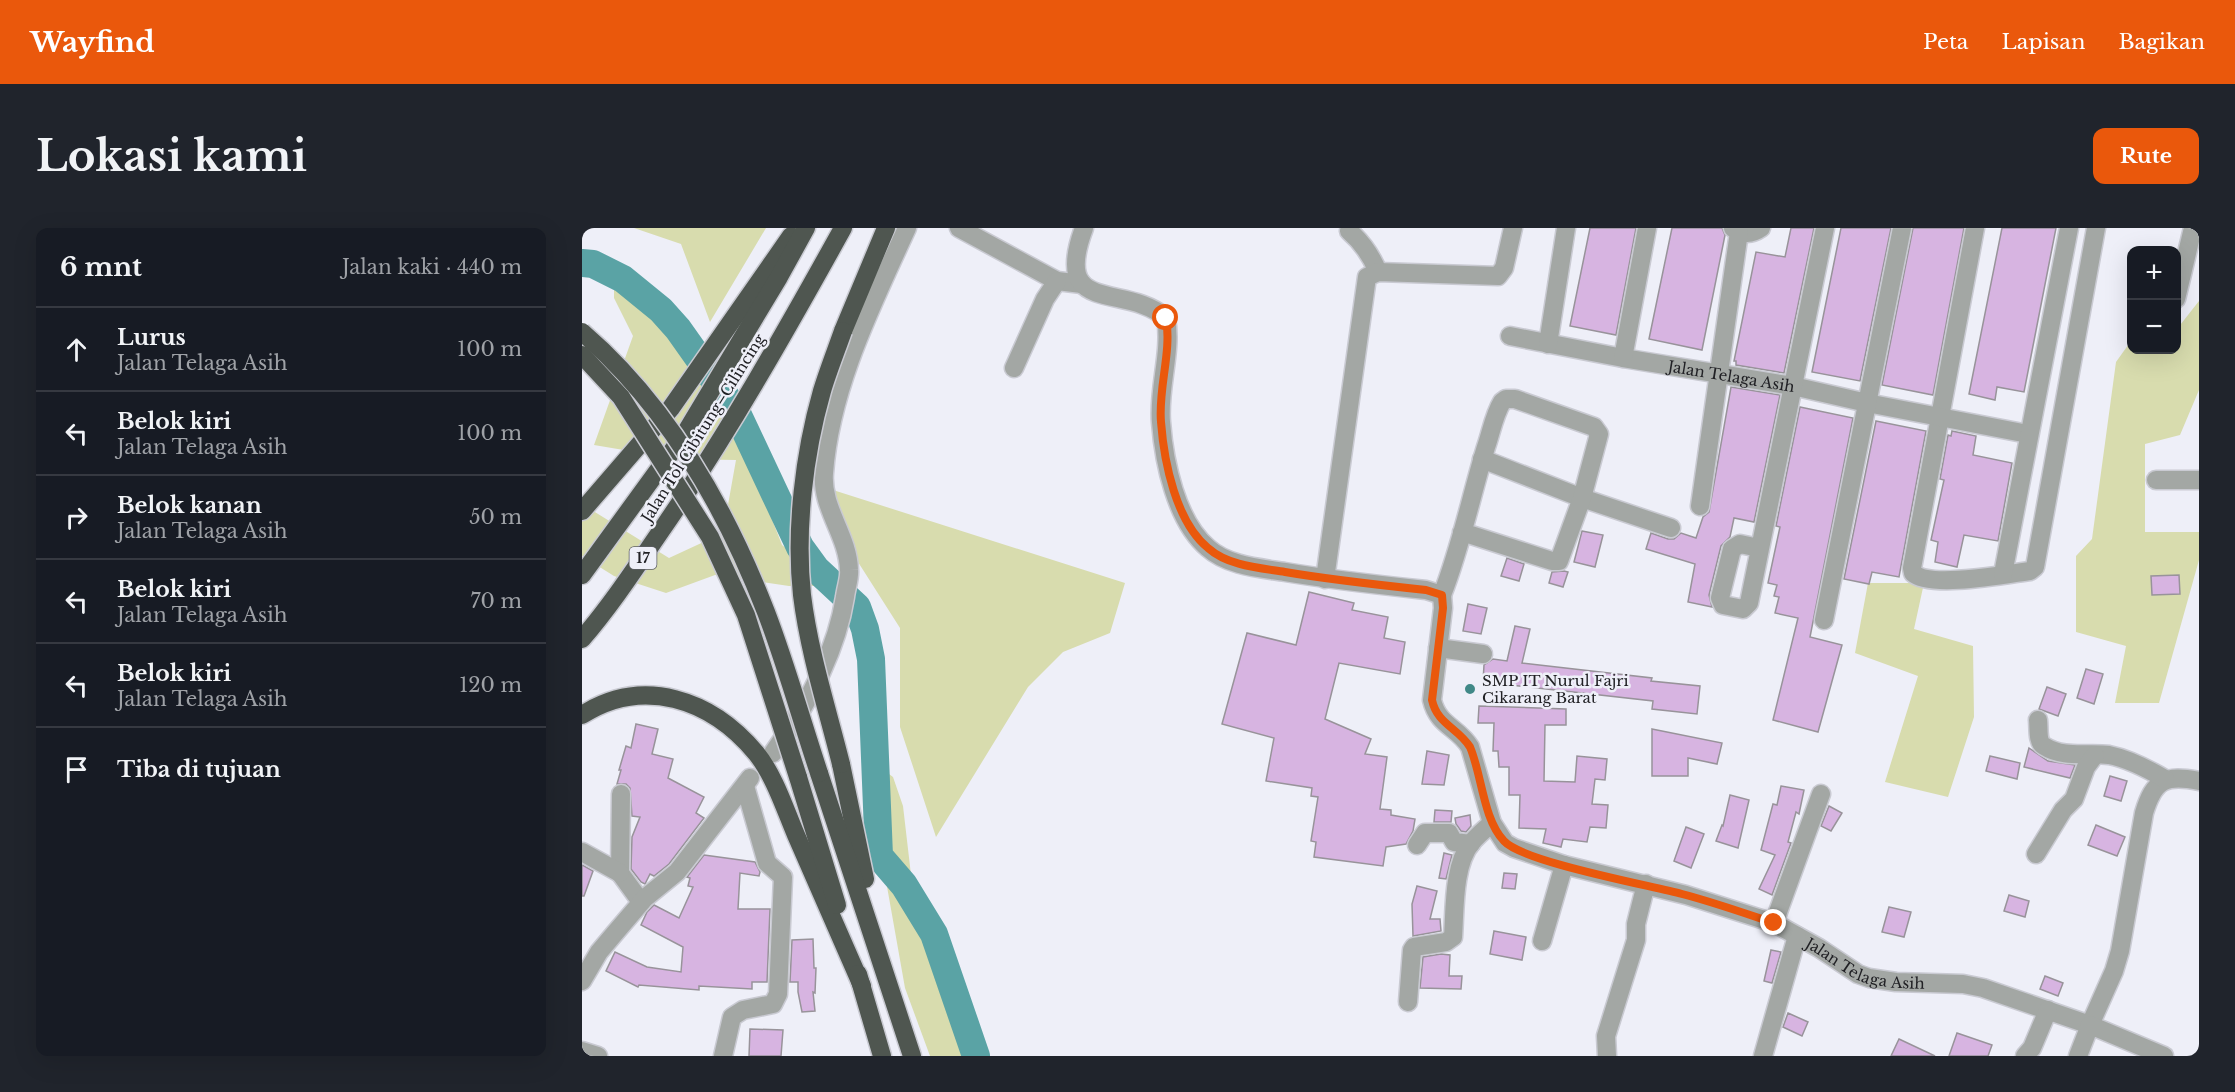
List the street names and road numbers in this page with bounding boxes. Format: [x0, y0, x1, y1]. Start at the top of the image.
street label: Jalan Tol Cibitung–Cilincing [636, 330, 769, 527]
street label: Jalan Telaga Asih [1665, 356, 1796, 396]
road number: 17 [630, 547, 656, 569]
street label: Jalan Telaga Asih [1801, 932, 1925, 992]

